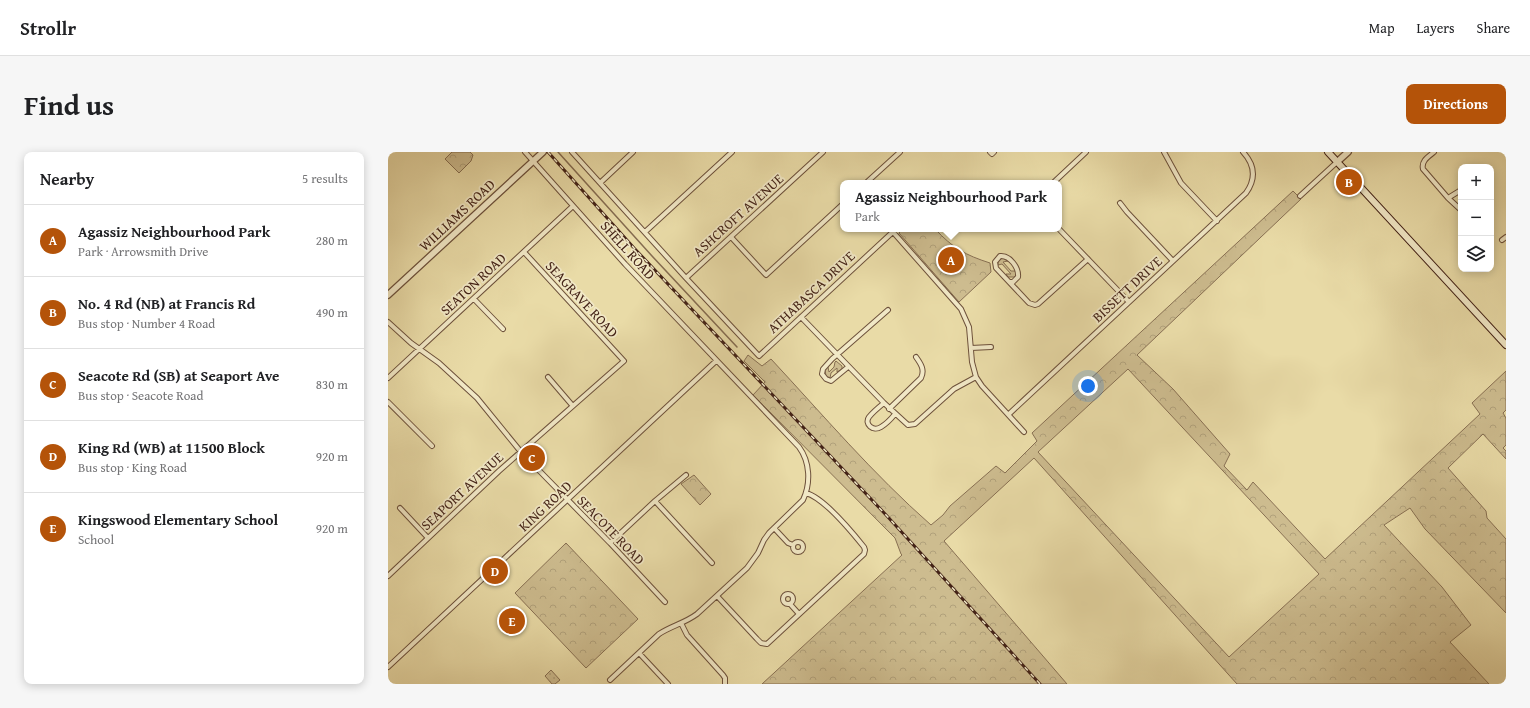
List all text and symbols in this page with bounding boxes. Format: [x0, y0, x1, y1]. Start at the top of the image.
text: Strollr [20, 14, 76, 42]
text: Map [1369, 18, 1395, 38]
text: Layers [1417, 18, 1455, 38]
text: Share [1477, 18, 1510, 38]
text: Find us [24, 84, 114, 125]
button: Directions [1406, 84, 1506, 124]
map controls [1458, 164, 1494, 272]
button: + [1458, 164, 1494, 200]
text: Nearby [40, 166, 94, 191]
pin: B [1336, 167, 1362, 197]
text: 5 results [302, 169, 348, 188]
street label: ASHCROFT AVENUE [688, 169, 788, 261]
street label: WILLIAMS ROAD [415, 175, 499, 255]
popup [840, 180, 1062, 232]
text: Agassiz Neighbourhood Park [855, 186, 1047, 207]
button: − [1458, 200, 1494, 236]
text: Park [855, 207, 880, 226]
street label: SHELL ROAD [596, 216, 660, 284]
text: Agassiz Neighbourhood Park [78, 221, 270, 242]
text: A [49, 231, 57, 250]
text: 280 m [316, 231, 348, 250]
button: layers [1458, 236, 1494, 272]
text: Park · Arrowsmith Drive [78, 242, 208, 261]
pin: A [938, 245, 964, 275]
street label: ATHABASCA DRIVE [763, 246, 859, 338]
street label: SEATON ROAD [436, 248, 510, 320]
street label: BISSETT DRIVE [1088, 251, 1166, 327]
street label: SEAGRAVE ROAD [541, 256, 623, 342]
text: No. 4 Rd (NB) at Francis Rd [78, 293, 255, 314]
text: B [49, 303, 57, 322]
text: 490 m [316, 303, 348, 322]
text: Bus stop · Number 4 Road [78, 314, 215, 333]
text: Seacote Rd (SB) at Seaport Ave [78, 365, 279, 386]
text: C [49, 375, 57, 394]
text: 830 m [316, 375, 348, 394]
your location [1078, 376, 1098, 396]
text: Bus stop · Seacote Road [78, 386, 203, 405]
text: King Rd (WB) at 11500 Block [78, 437, 265, 458]
pin: C [519, 443, 545, 473]
text: D [49, 447, 57, 466]
text: 920 m [316, 447, 348, 466]
street label: SEAPORT AVENUE [416, 447, 508, 535]
text: Bus stop · King Road [78, 458, 187, 477]
street label: KING ROAD [514, 476, 576, 536]
street label: SEACOTE ROAD [573, 491, 649, 569]
text: Kingswood Elementary School [78, 509, 278, 530]
text: E [50, 519, 56, 538]
text: 920 m [316, 519, 348, 538]
text: School [78, 530, 114, 549]
pin: D [482, 556, 508, 586]
pin: E [499, 606, 525, 636]

